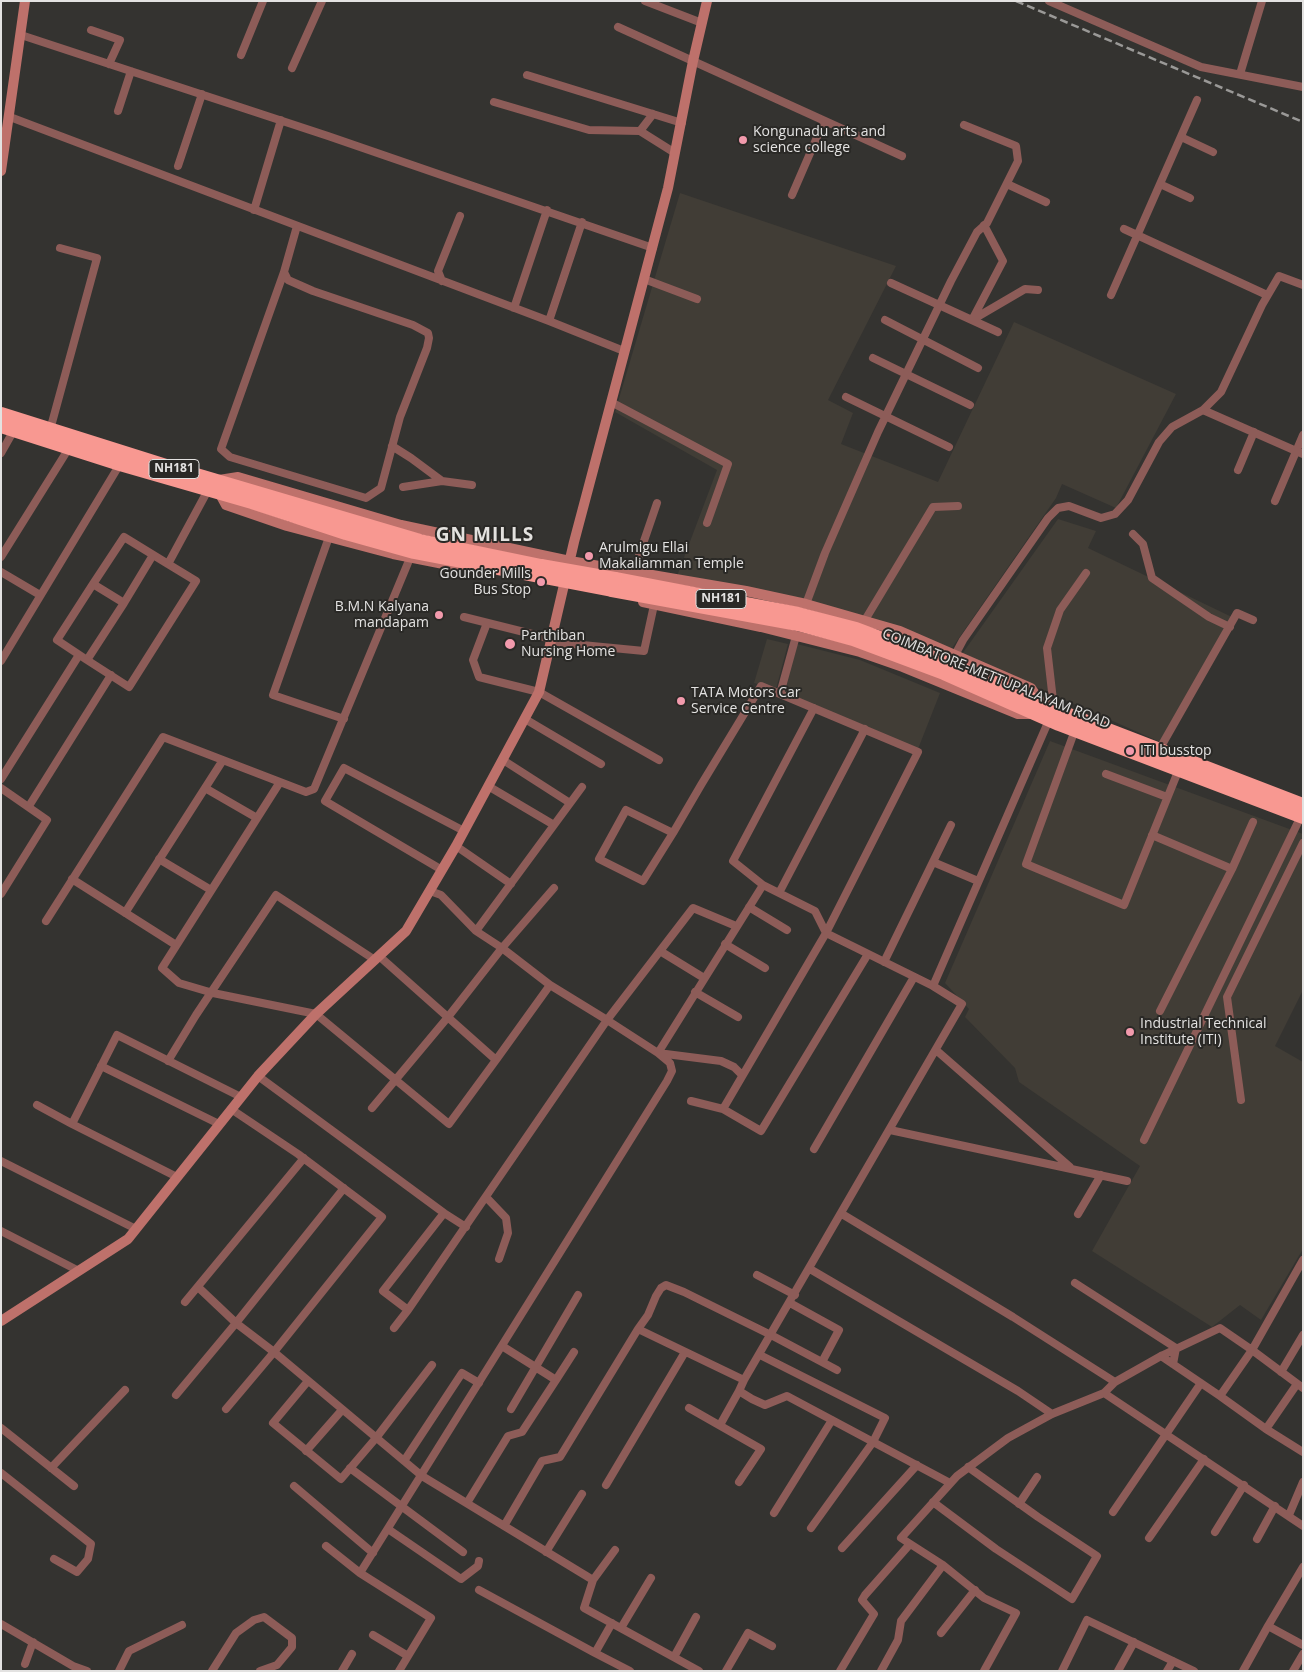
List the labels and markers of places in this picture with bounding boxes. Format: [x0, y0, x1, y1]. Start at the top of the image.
place label: Kongunadu arts and science college [753, 124, 886, 156]
marker: Kongunadu arts and science college [737, 134, 749, 146]
place label: Arulmigu Ellai Makaliamman Temple [599, 540, 744, 572]
marker: Arulmigu Ellai Makaliamman Temple [583, 550, 595, 562]
place label: Gounder Mills Bus Stop [440, 566, 531, 598]
marker: Gounder Mills Bus Stop [535, 576, 547, 588]
place label: B.M.N Kalyana mandapam [335, 599, 429, 632]
marker: B.M.N Kalyana mandapam [433, 609, 445, 621]
place label: Parthiban Nursing Home [521, 628, 615, 660]
marker: Parthiban Nursing Home [503, 637, 517, 651]
place label: TATA Motors Car Service Centre [691, 685, 801, 718]
marker: TATA Motors Car Service Centre [675, 695, 687, 707]
place label: ITI busstop [1140, 743, 1212, 759]
marker: ITI busstop [1124, 745, 1136, 757]
place label: Industrial Technical Institute (ITI) [1140, 1016, 1267, 1048]
marker: Industrial Technical Institute (ITI) [1124, 1026, 1136, 1038]

